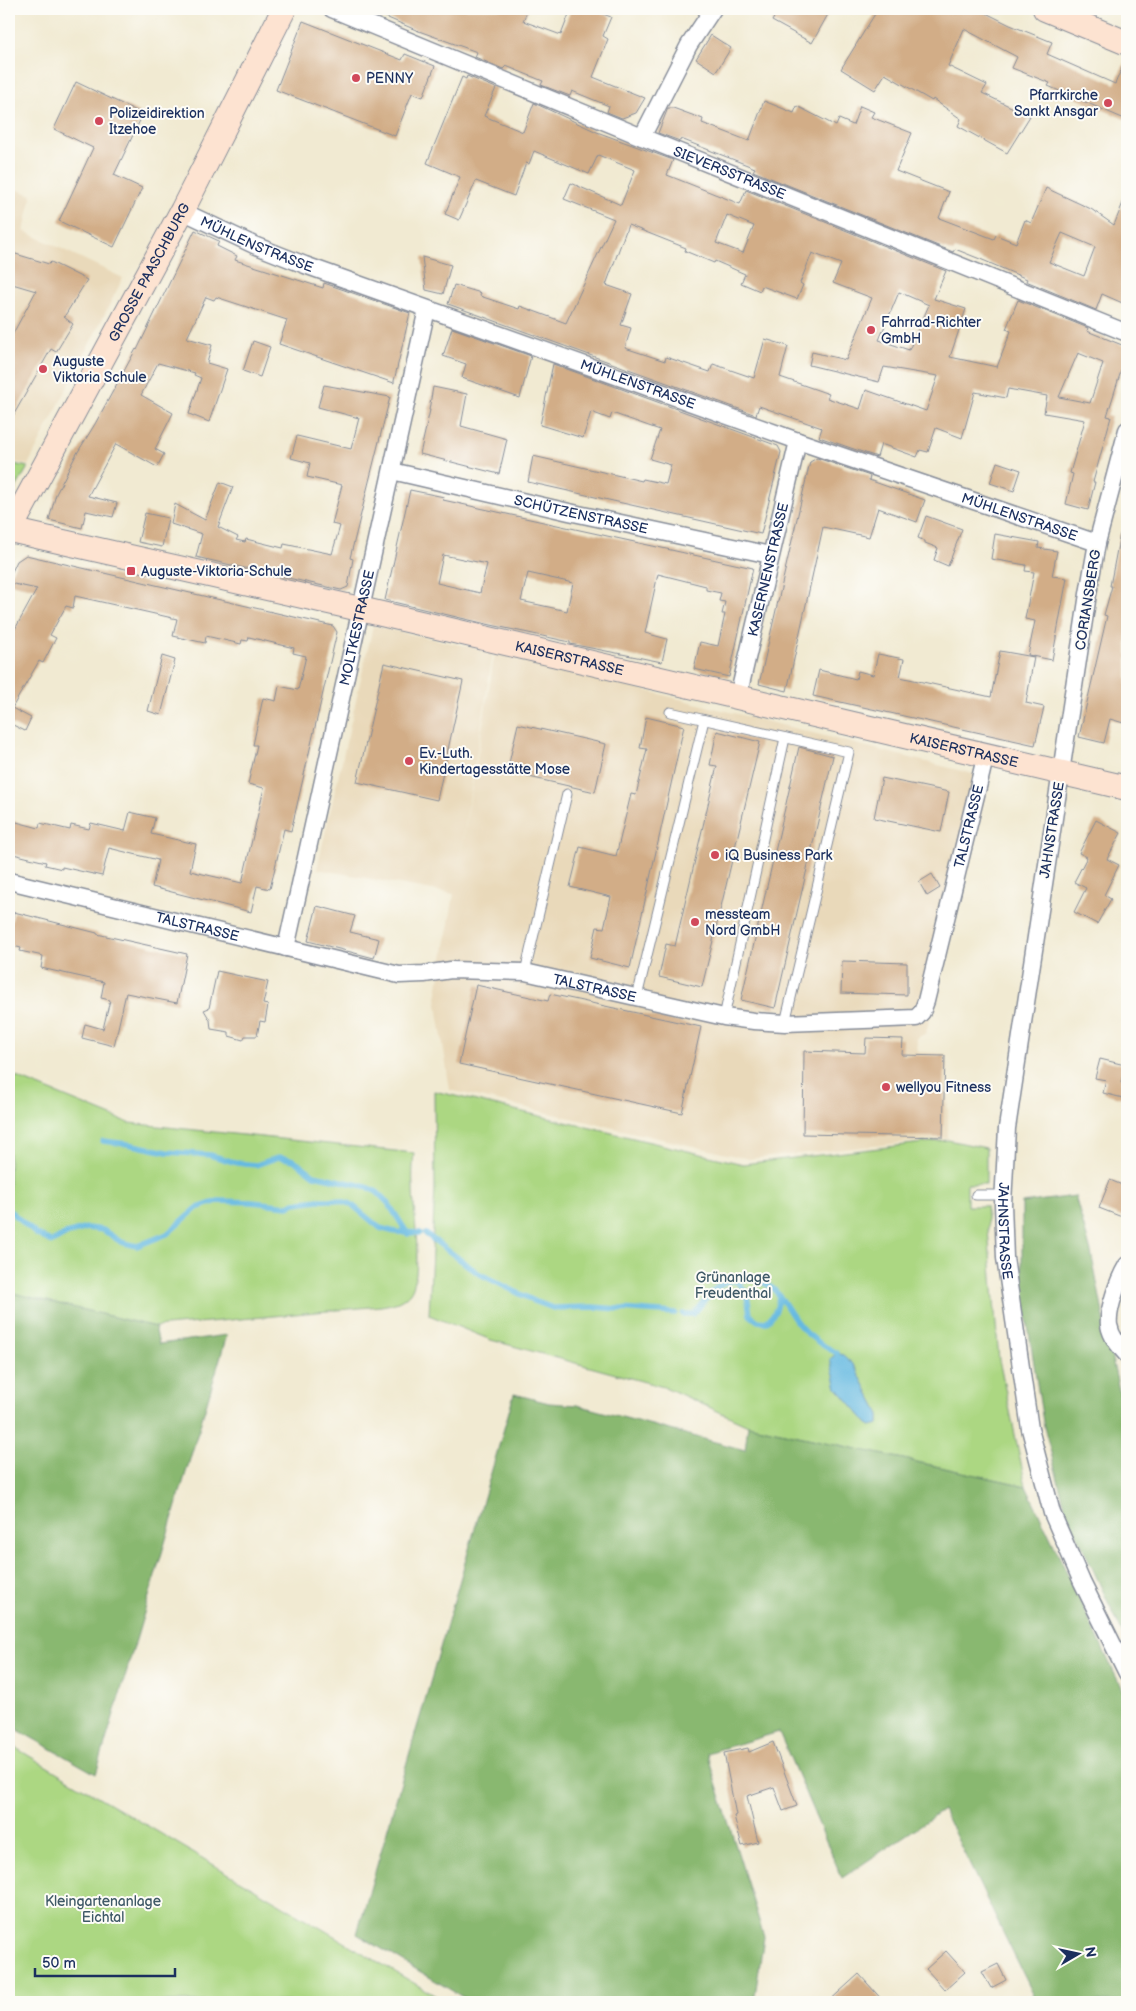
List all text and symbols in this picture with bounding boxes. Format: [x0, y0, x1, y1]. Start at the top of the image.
place label: PENNY [366, 70, 414, 87]
marker: PENNY [350, 72, 362, 84]
place label: Pfarrkirche Sankt Ansgar [1014, 87, 1099, 120]
marker: Pfarrkirche Sankt Ansgar [1102, 97, 1114, 109]
place label: Polizeidirektion Itzehoe [109, 105, 205, 138]
marker: Polizeidirektion Itzehoe [93, 115, 105, 127]
street label: SIEVERSSTRASSE [671, 142, 788, 203]
street label: GROSSE PAASCHBURG [105, 200, 193, 345]
street label: MÜHLENSTRASSE [198, 212, 316, 276]
place label: Fahrrad-Richter GmbH [881, 314, 982, 347]
marker: Fahrrad-Richter GmbH [865, 324, 877, 336]
place label: Auguste Viktoria Schule [53, 353, 147, 386]
street label: MÜHLENSTRASSE [578, 355, 698, 412]
marker: Auguste Viktoria Schule [37, 363, 49, 375]
street label: MÜHLENSTRASSE [959, 489, 1080, 544]
street label: SCHÜTZENSTRASSE [512, 491, 650, 537]
street label: KASERNENSTRASSE [744, 501, 792, 638]
street label: CORIANSBERG [1072, 548, 1104, 652]
place label: Auguste-Viktoria-Schule [141, 563, 292, 580]
marker: Auguste-Viktoria-Schule [125, 565, 137, 577]
street label: MOLTKESTRASSE [336, 568, 378, 687]
street label: KAISERSTRASSE [514, 637, 626, 679]
street label: KAISERSTRASSE [908, 729, 1020, 771]
place label: Ev.-Luth. Kindertagesstätte Mose [419, 745, 570, 778]
marker: Ev.-Luth. Kindertagesstätte Mose [403, 755, 415, 767]
street label: JAHNSTRASSE [1036, 781, 1068, 879]
street label: TALSTRASSE [950, 783, 987, 870]
place label: iQ Business Park [725, 847, 833, 864]
marker: iQ Business Park [709, 849, 721, 861]
place label: messteam Nord GmbH [705, 906, 780, 939]
street label: TALSTRASSE [154, 908, 241, 945]
marker: messteam Nord GmbH [689, 916, 701, 928]
street label: TALSTRASSE [551, 970, 638, 1005]
place label: wellyou Fitness [896, 1079, 991, 1096]
marker: wellyou Fitness [880, 1081, 892, 1093]
street label: JAHNSTRASSE [994, 1182, 1017, 1281]
park label: Grünanlage Freudenthal [695, 1269, 771, 1302]
park label: Kleingartenanlage Eichtal [45, 1893, 161, 1926]
north arrow [1054, 1928, 1104, 1978]
scale bar [35, 1946, 175, 1978]
text: N [1081, 1946, 1100, 1959]
text: 50 m [42, 1954, 76, 1973]

